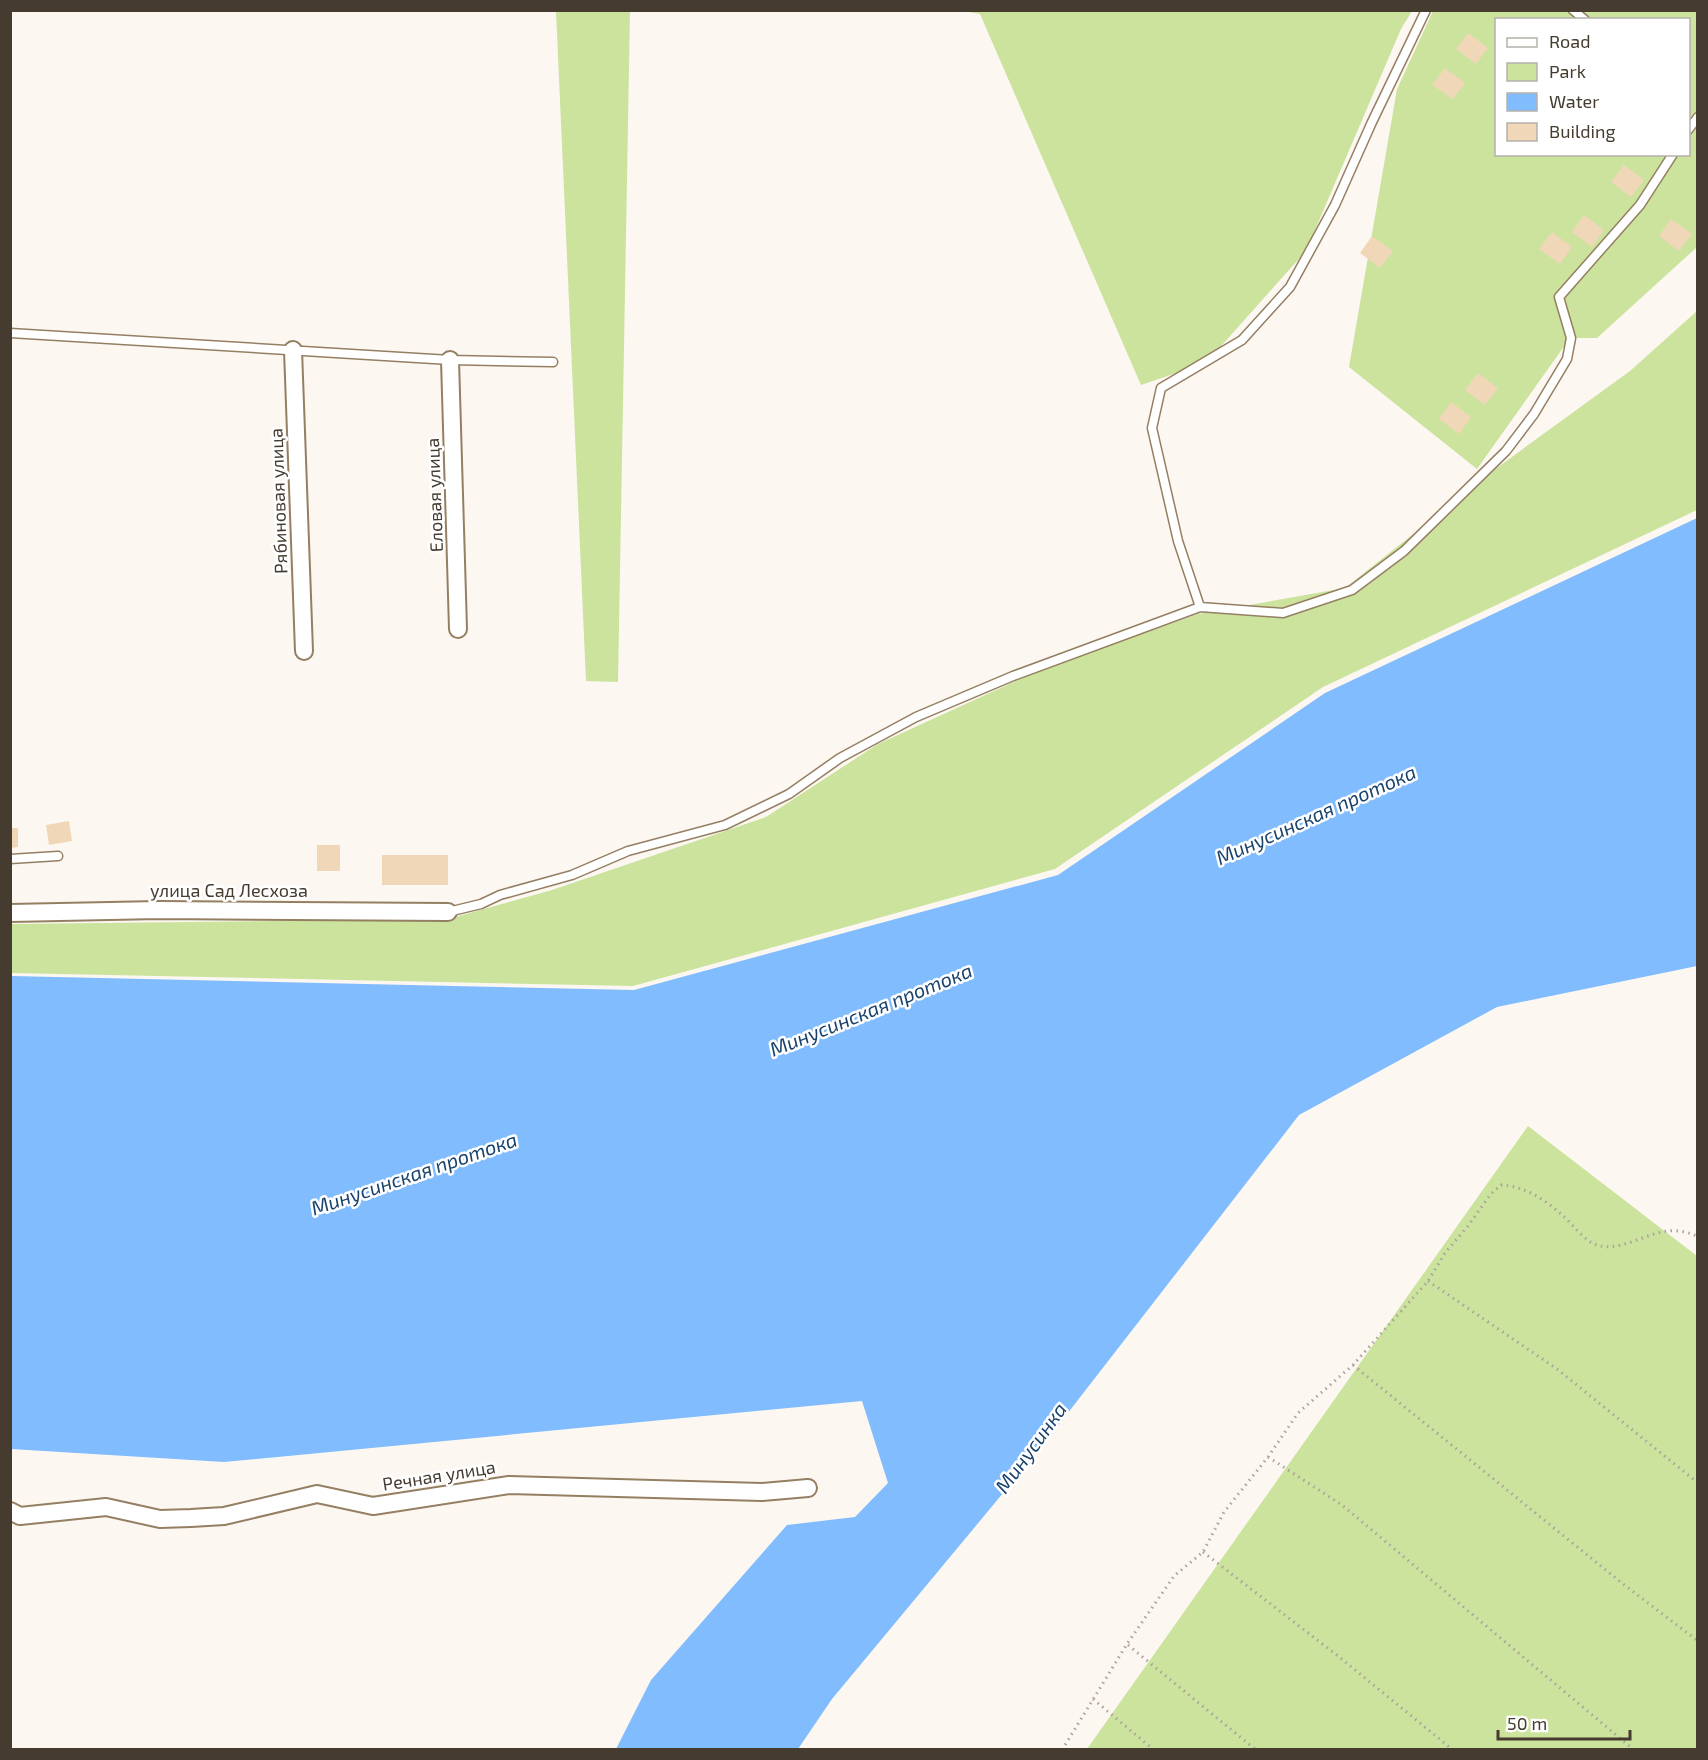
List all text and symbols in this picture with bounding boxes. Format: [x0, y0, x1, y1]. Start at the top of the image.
legend [1495, 18, 1690, 156]
text: Road [1549, 30, 1590, 52]
text: Park [1549, 60, 1586, 82]
text: Water [1549, 90, 1599, 112]
text: Building [1549, 120, 1616, 142]
street label: Рябиновая улица [264, 428, 292, 574]
street label: Еловая улица [421, 437, 447, 553]
water label: Минусинская протока [1212, 759, 1419, 869]
street label: улица Сад Лесхоза [150, 879, 308, 901]
water label: Минусинская протока [766, 957, 975, 1061]
water label: Минусинская протока [307, 1126, 520, 1220]
water label: Минусинка [989, 1397, 1071, 1497]
street label: Речная улица [381, 1455, 497, 1495]
scale bar [1498, 1703, 1630, 1741]
text: 50 m [1507, 1712, 1547, 1734]

